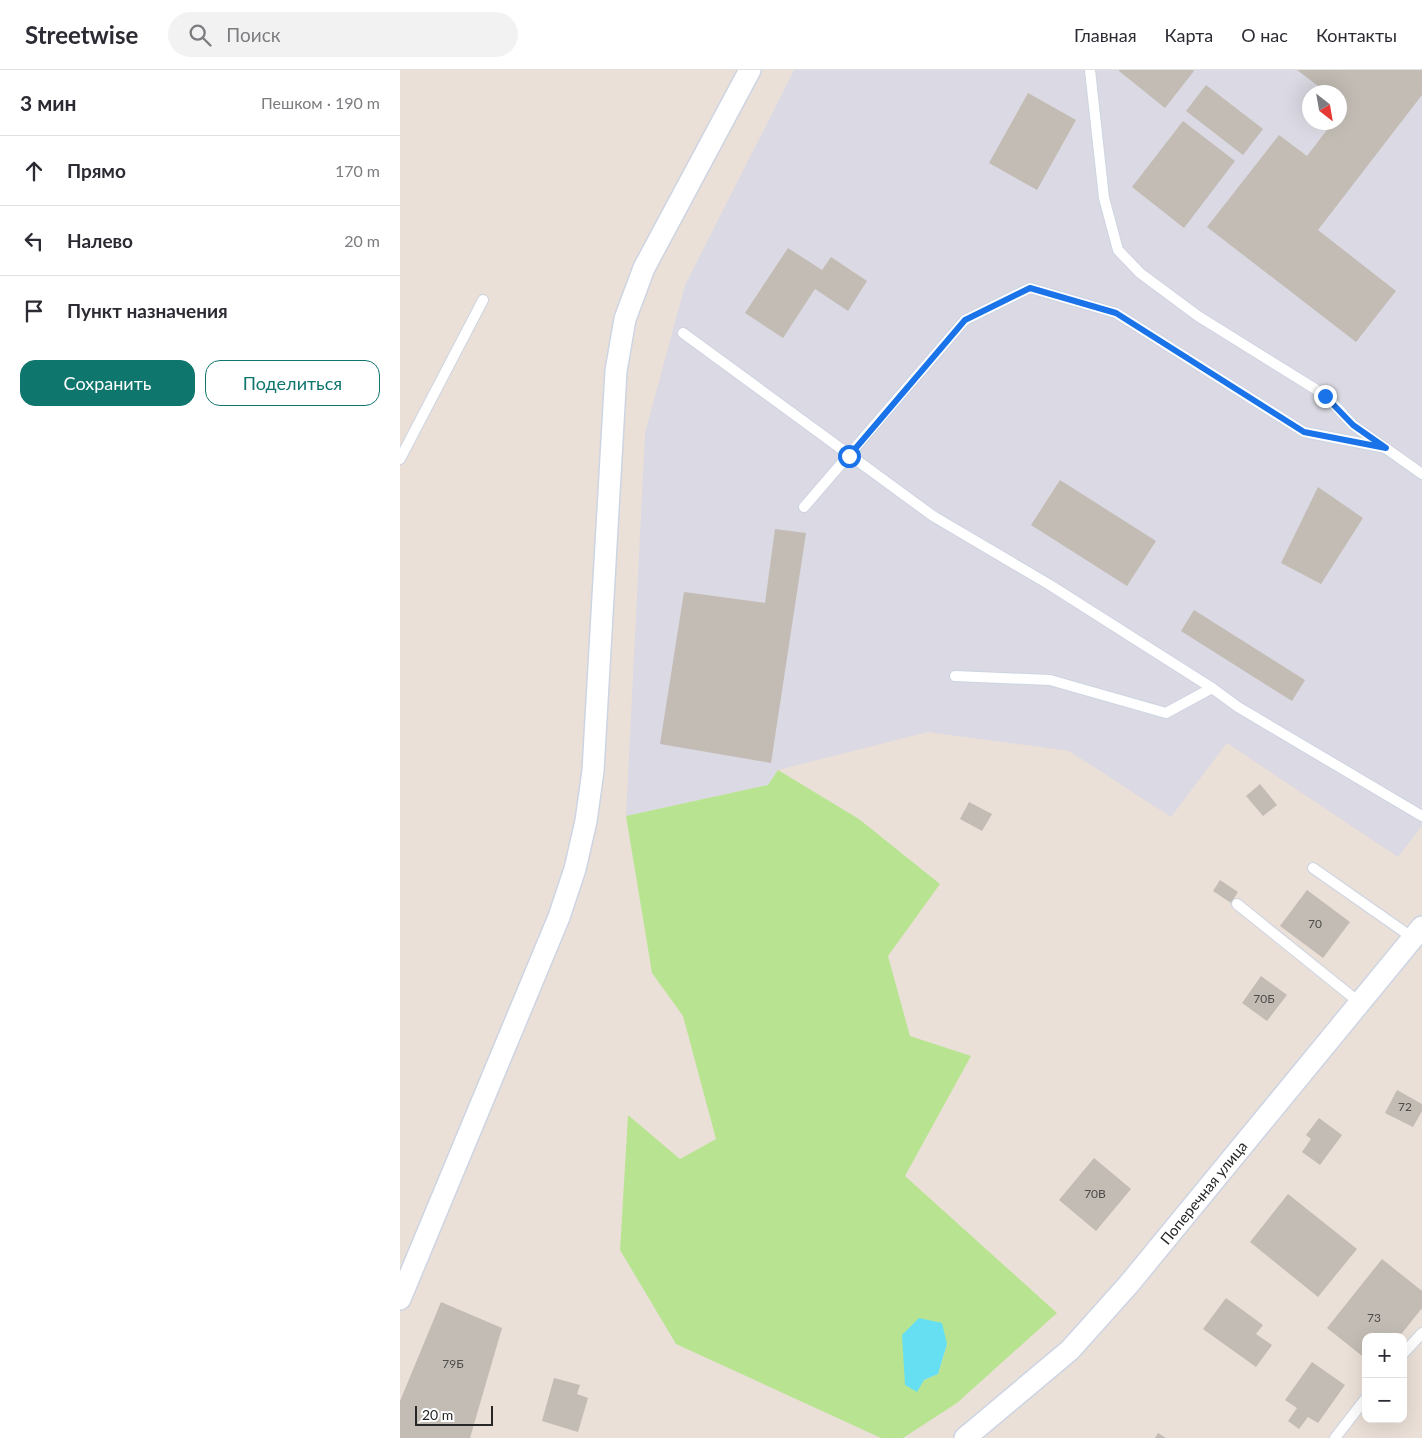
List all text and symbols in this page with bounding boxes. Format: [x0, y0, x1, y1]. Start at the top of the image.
search box [168, 12, 518, 57]
text: Streetwise [25, 20, 138, 49]
icon: search [186, 21, 214, 49]
text: Поиск [226, 23, 281, 46]
text: Главная [1074, 24, 1137, 46]
text: Карта [1165, 24, 1213, 46]
text: О нас [1241, 24, 1288, 46]
text: Контакты [1316, 24, 1397, 46]
north arrow [1302, 85, 1347, 130]
text: 3 мин [20, 90, 77, 115]
text: Пешком · 190 m [261, 93, 380, 112]
icon: ahead [20, 157, 48, 185]
text: Прямо [67, 159, 126, 182]
text: 170 m [335, 161, 380, 180]
icon: left [20, 227, 48, 255]
text: Налево [67, 229, 133, 252]
text: 20 m [344, 231, 380, 250]
icon: arrive [20, 297, 48, 325]
text: Пункт назначения [67, 299, 228, 322]
button: Сохранить [20, 360, 195, 406]
button: Поделиться [205, 360, 380, 406]
route end [1314, 385, 1337, 408]
route start [838, 445, 861, 468]
house number: 70 [1308, 916, 1322, 931]
house number: 70Б [1253, 991, 1275, 1006]
house number: 72 [1398, 1099, 1412, 1114]
street label: Поперечная улица [1156, 1137, 1250, 1248]
house number: 70В [1084, 1186, 1106, 1201]
house number: 73 [1367, 1310, 1381, 1325]
map controls [1362, 1333, 1407, 1423]
button: + [1362, 1333, 1407, 1378]
house number: 79Б [442, 1356, 464, 1371]
button: − [1362, 1378, 1407, 1423]
scale bar [415, 1403, 492, 1426]
text: 20 m [422, 1406, 453, 1423]

